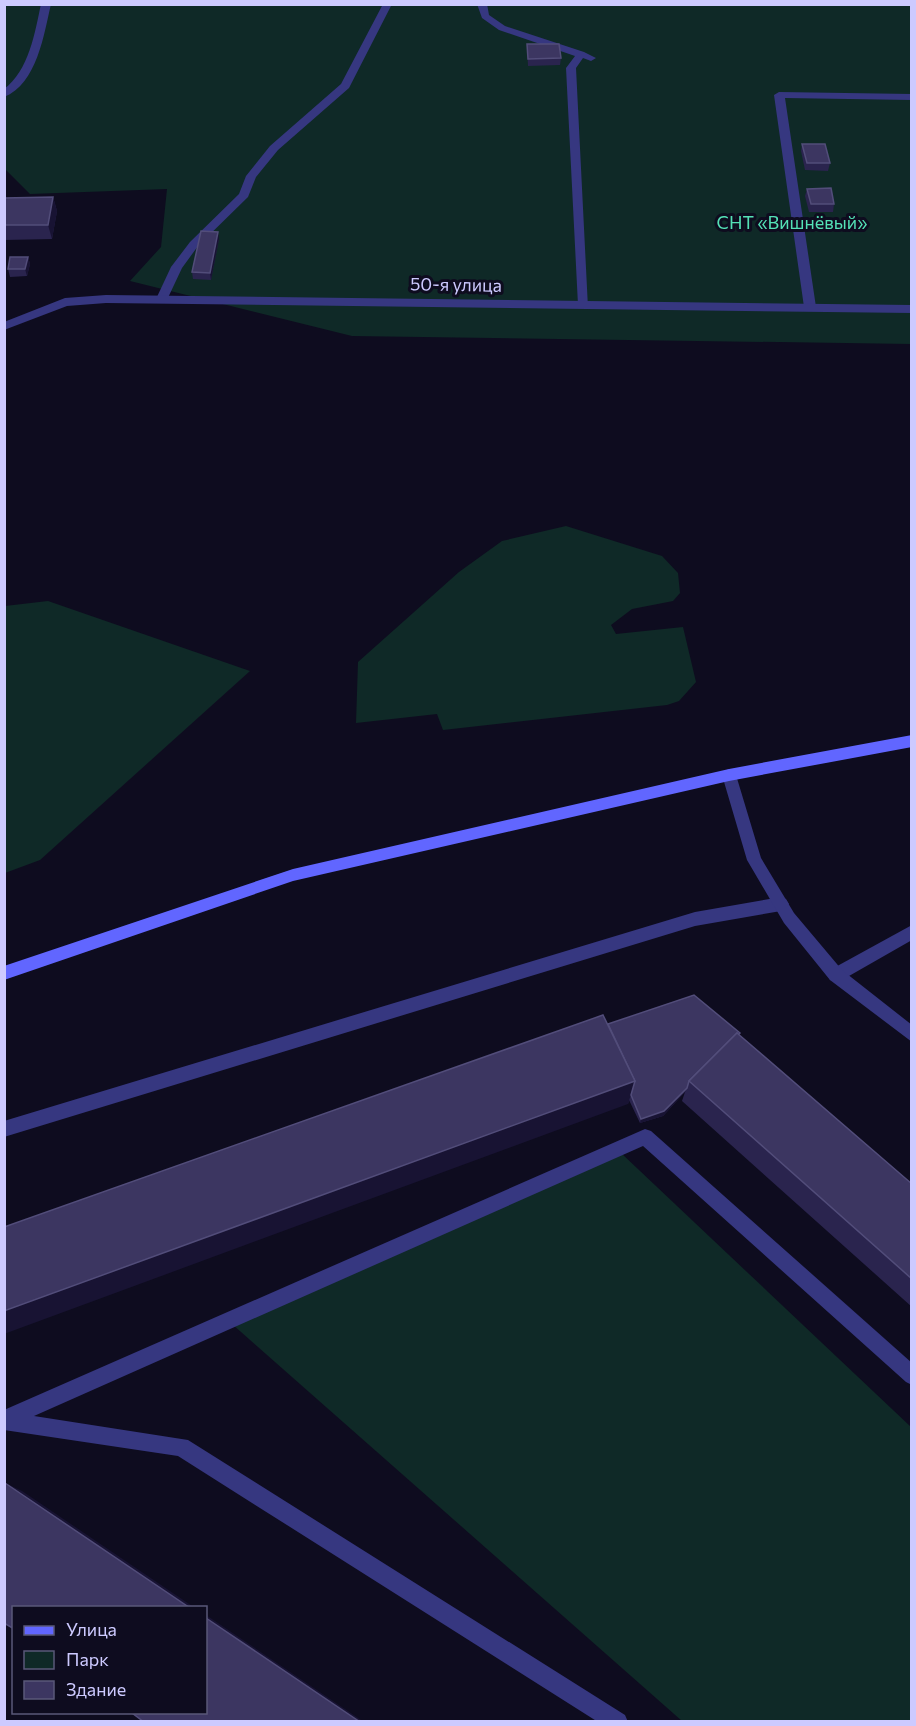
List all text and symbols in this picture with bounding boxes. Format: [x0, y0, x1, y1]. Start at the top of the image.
park label: СНТ «Вишнёвый» [717, 211, 867, 233]
street label: 50-я улица [410, 272, 502, 296]
legend [12, 1606, 207, 1714]
text: Улица [66, 1618, 117, 1640]
text: Парк [66, 1648, 109, 1670]
text: Здание [66, 1678, 126, 1700]

